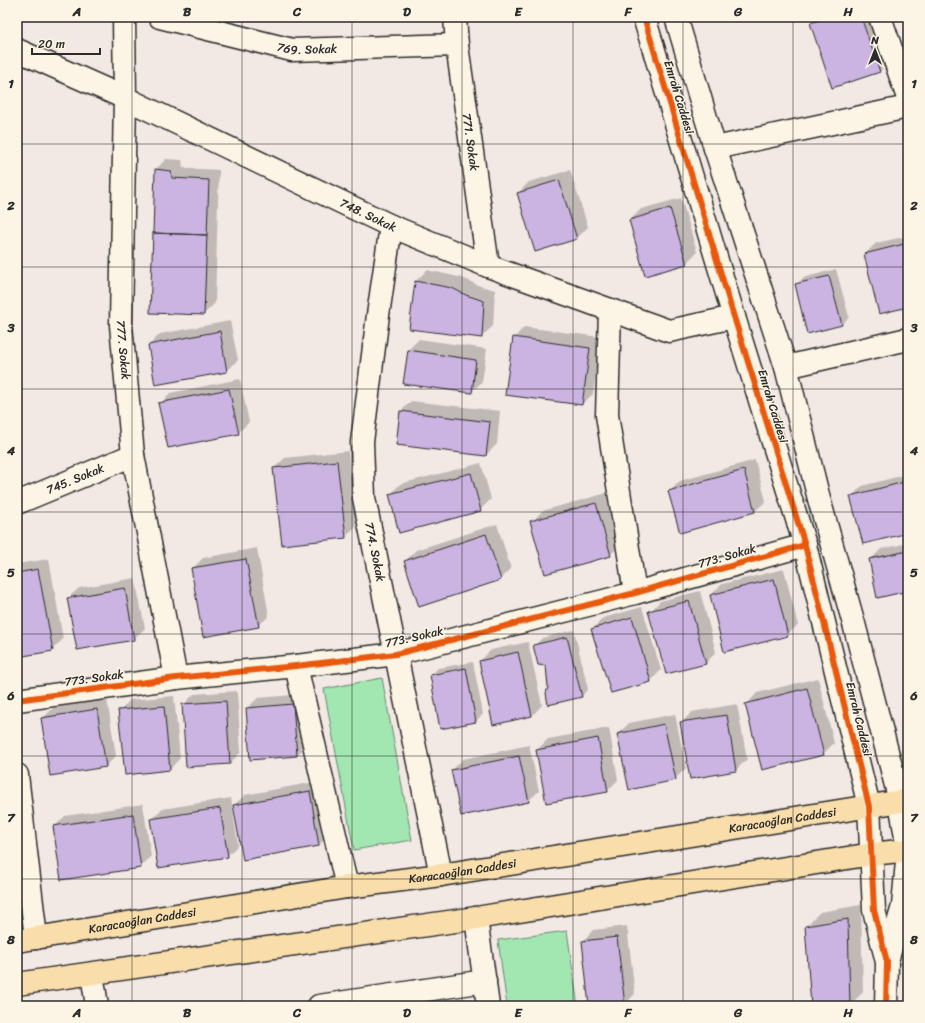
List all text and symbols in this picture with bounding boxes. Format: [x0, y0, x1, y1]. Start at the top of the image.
text: A [72, 0, 81, 23]
text: B [183, 0, 192, 23]
text: C [292, 0, 302, 23]
text: D [403, 0, 411, 23]
text: E [514, 0, 523, 23]
text: F [623, 0, 632, 23]
text: G [733, 0, 743, 23]
text: H [842, 0, 853, 23]
scale bar [32, 30, 100, 56]
north arrow [855, 30, 895, 70]
text: N [870, 31, 879, 50]
text: 20 m [38, 33, 65, 55]
street label: 769. Sokak [275, 36, 338, 61]
street label: Emrah Caddesi [657, 57, 701, 137]
text: 1 [8, 72, 14, 95]
text: 1 [911, 72, 917, 95]
street label: 771. Sokak [456, 112, 486, 173]
street label: 748. Sokak [336, 192, 400, 238]
text: 2 [6, 194, 15, 217]
text: 2 [909, 194, 918, 217]
text: 3 [6, 316, 15, 339]
text: 3 [909, 316, 918, 339]
street label: 777. Sokak [110, 320, 137, 381]
street label: Emrah Caddesi [751, 366, 795, 446]
text: 4 [6, 439, 16, 462]
text: 4 [909, 439, 919, 462]
street label: 745. Sokak [43, 457, 108, 501]
street label: 774. Sokak [358, 520, 392, 584]
street label: 773. Sokak [695, 537, 759, 575]
text: 5 [7, 561, 15, 584]
text: 5 [910, 561, 918, 584]
street label: 773. Sokak [383, 619, 446, 654]
street label: 773. Sokak [63, 663, 126, 693]
street label: Emrah Caddesi [839, 679, 879, 759]
text: 6 [6, 684, 15, 707]
text: 6 [909, 684, 918, 707]
street label: Karacaoğlan Caddesi [727, 801, 839, 840]
text: 7 [7, 806, 16, 829]
text: 7 [910, 806, 919, 829]
street label: Karacaoğlan Caddesi [407, 852, 519, 890]
street label: Karacaoğlan Caddesi [87, 901, 198, 940]
text: 8 [6, 928, 15, 951]
text: 8 [909, 928, 918, 951]
text: A [72, 1001, 81, 1023]
text: B [183, 1001, 192, 1023]
text: C [292, 1001, 302, 1023]
text: D [403, 1001, 411, 1023]
text: E [514, 1001, 523, 1023]
text: F [623, 1001, 632, 1023]
text: G [733, 1001, 743, 1023]
text: H [842, 1001, 853, 1023]

